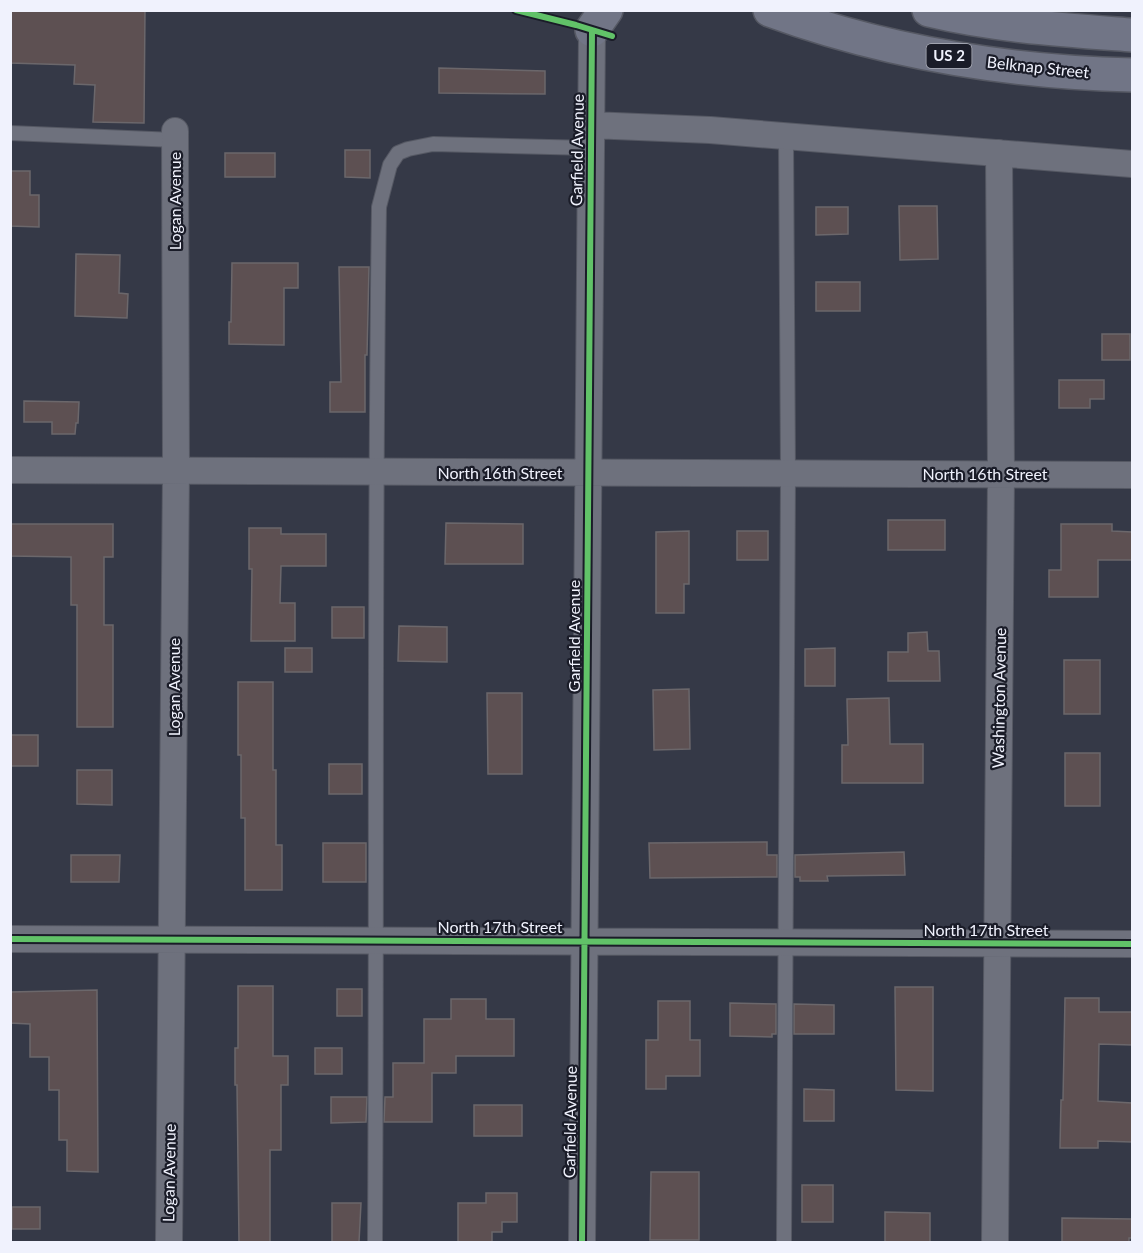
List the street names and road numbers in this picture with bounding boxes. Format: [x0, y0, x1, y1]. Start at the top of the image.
road number: US 2 [926, 44, 972, 68]
street label: Belknap Street [986, 52, 1090, 81]
street label: Garfield Avenue [566, 94, 587, 206]
street label: Logan Avenue [165, 152, 184, 250]
street label: North 16th Street [437, 463, 563, 482]
street label: North 16th Street [922, 464, 1048, 483]
street label: Garfield Avenue [564, 580, 583, 692]
street label: Washington Avenue [988, 627, 1009, 769]
street label: Logan Avenue [164, 638, 183, 736]
street label: North 17th Street [437, 917, 563, 936]
street label: North 17th Street [923, 920, 1049, 939]
street label: Garfield Avenue [559, 1066, 580, 1178]
street label: Logan Avenue [158, 1124, 179, 1222]

